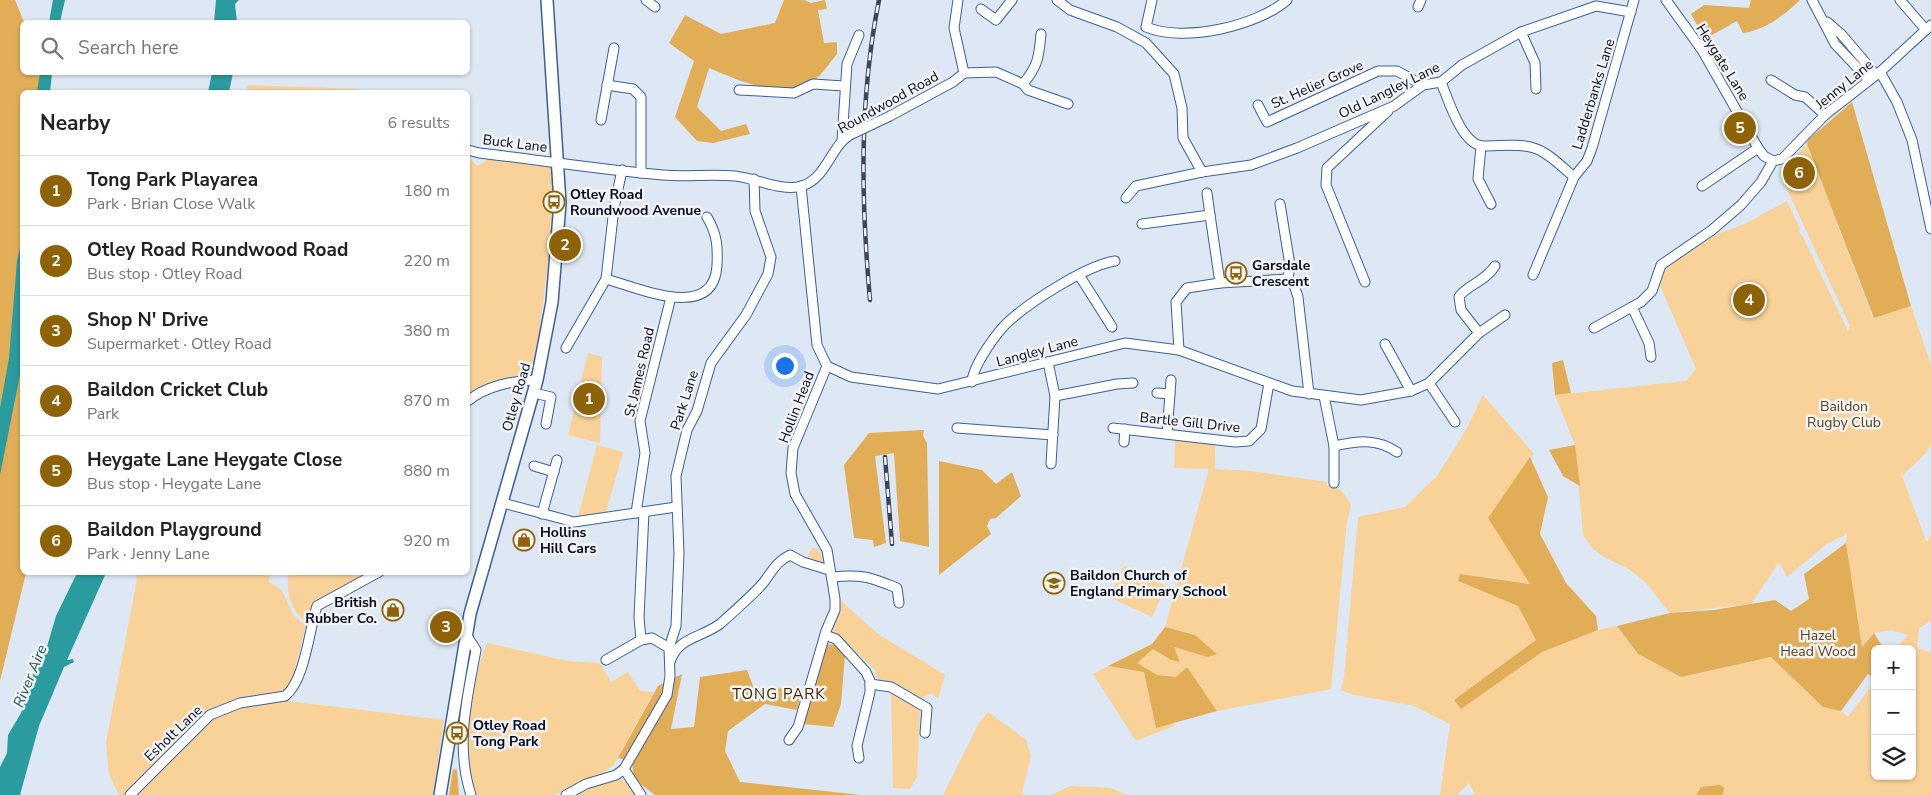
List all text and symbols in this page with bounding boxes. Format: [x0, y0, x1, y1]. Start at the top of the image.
search box [20, 20, 470, 75]
street label: Heygate Lane [1691, 20, 1754, 104]
icon: search [38, 34, 66, 62]
text: Search here [78, 35, 179, 61]
street label: Ladderbanks Lane [1568, 36, 1619, 152]
street label: Jenny Lane [1811, 55, 1877, 114]
street label: St. Helier Grove [1268, 56, 1366, 113]
street label: Old Langley Lane [1335, 58, 1443, 123]
street label: Roundwood Road [834, 67, 942, 138]
text: Nearby [40, 109, 110, 137]
pin: 5 [1724, 109, 1756, 147]
text: 6 results [388, 112, 450, 134]
street label: Buck Lane [482, 130, 548, 157]
pin: 6 [1783, 154, 1815, 192]
text: Tong Park Playarea [87, 167, 258, 193]
text: 1 [51, 180, 61, 202]
text: 180 m [403, 180, 450, 202]
place label: Otley Road Roundwood Avenue [570, 185, 701, 220]
bus stop icon: Otley Road Roundwood Avenue [542, 190, 566, 214]
text: Park · Brian Close Walk [87, 193, 255, 215]
pin: 2 [549, 226, 581, 264]
text: Otley Road Roundwood Road [87, 237, 348, 263]
text: 2 [51, 250, 61, 272]
text: 220 m [403, 250, 450, 272]
place label: Garsdale Crescent [1252, 256, 1311, 291]
bus stop icon: Garsdale Crescent [1224, 261, 1248, 285]
text: Bus stop · Otley Road [87, 263, 242, 285]
pin: 4 [1733, 281, 1765, 319]
text: Shop N' Drive [87, 307, 208, 333]
text: 3 [51, 320, 61, 342]
text: 380 m [403, 320, 450, 342]
street label: St James Road [620, 325, 659, 419]
street label: Langley Lane [994, 331, 1080, 372]
text: Supermarket · Otley Road [87, 333, 272, 355]
your location [772, 353, 798, 379]
street label: Otley Road [498, 361, 535, 434]
street label: Park Lane [666, 368, 703, 433]
street label: Hollin Head [774, 369, 819, 446]
text: Baildon Cricket Club [87, 377, 268, 403]
pin: 1 [573, 380, 605, 418]
text: 4 [51, 390, 61, 412]
text: 870 m [403, 390, 450, 412]
park label: Baildon Rugby Club [1807, 397, 1881, 432]
text: Park [87, 403, 119, 425]
street label: Bartle Gill Drive [1139, 408, 1241, 437]
text: Heygate Lane Heygate Close [87, 447, 342, 473]
text: 5 [51, 460, 61, 482]
text: 880 m [403, 460, 450, 482]
text: Bus stop · Heygate Lane [87, 473, 261, 495]
text: Baildon Playground [87, 517, 262, 543]
place label: Hollins Hill Cars [540, 523, 596, 558]
shop icon: Hollins Hill Cars [512, 528, 536, 552]
text: 6 [51, 530, 61, 552]
text: 920 m [403, 530, 450, 552]
text: Park · Jenny Lane [87, 543, 210, 565]
place label: Baildon Church of England Primary School [1070, 566, 1227, 601]
school or university icon: Baildon Church of England Primary School [1042, 571, 1066, 595]
place label: British Rubber Co. [305, 593, 377, 628]
shop icon: British Rubber Co. [381, 598, 405, 622]
pin: 3 [430, 608, 462, 646]
park label: Hazel Head Wood [1780, 626, 1856, 661]
water label: River Aire [8, 642, 52, 710]
map controls [1871, 645, 1916, 780]
button: + [1871, 645, 1916, 690]
district label: TONG PARK [732, 684, 826, 704]
button: − [1871, 690, 1916, 735]
street label: Esholt Lane [140, 701, 206, 766]
place label: Otley Road Tong Park [473, 716, 546, 751]
bus stop icon: Otley Road Tong Park [445, 721, 469, 745]
button: layers [1871, 735, 1916, 780]

